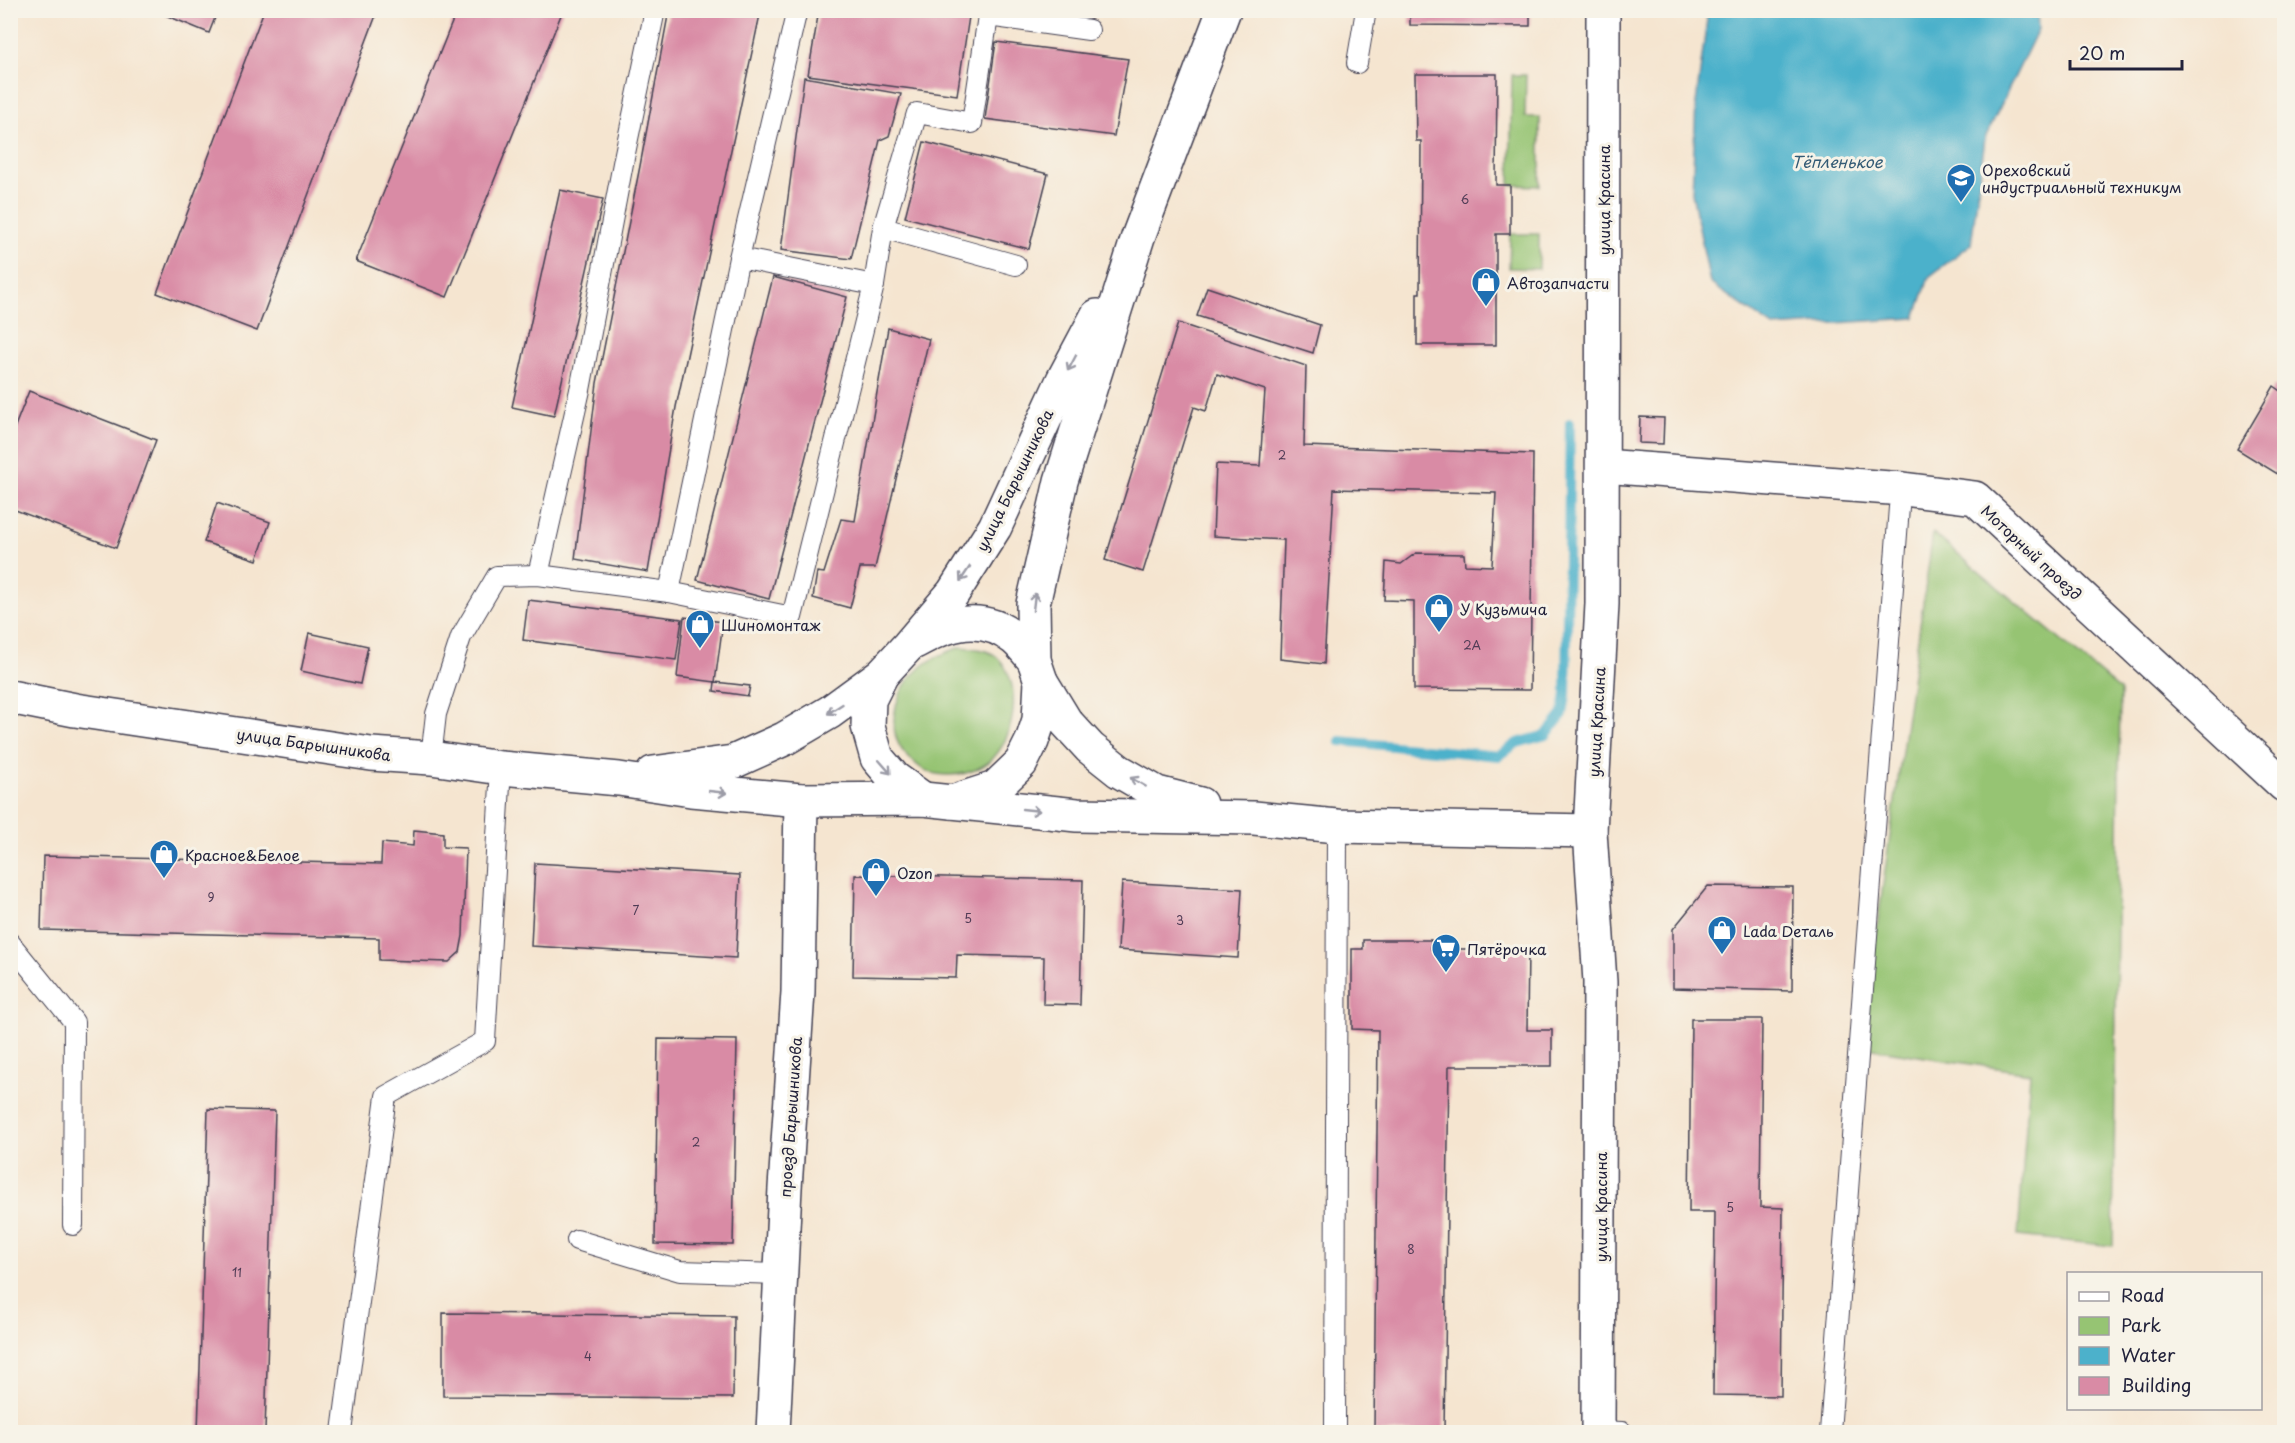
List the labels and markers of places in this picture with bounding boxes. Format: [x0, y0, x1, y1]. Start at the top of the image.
place label: Ореховский индустриальный техникум [1982, 158, 2182, 198]
school or university icon: Ореховский индустриальный техникум [1945, 162, 1977, 204]
shop icon: Автозапчасти [1470, 266, 1502, 308]
place label: Автозапчасти [1507, 271, 1609, 294]
shop icon: У Кузьмича [1423, 592, 1455, 634]
place label: У Кузьмича [1460, 597, 1548, 620]
shop icon: Шиномонтаж [684, 608, 716, 650]
place label: Шиномонтаж [721, 613, 820, 636]
shop icon: Красное&Белое [148, 838, 180, 880]
place label: Красное&Белое [185, 843, 300, 866]
shop icon: Ozon [860, 856, 892, 898]
place label: Ozon [897, 861, 933, 884]
shop icon: Lada Dеталь [1706, 914, 1738, 956]
place label: Lada Dеталь [1743, 919, 1834, 942]
supermarket icon: Пятёрочка [1430, 932, 1462, 974]
place label: Пятёрочка [1467, 937, 1547, 960]

